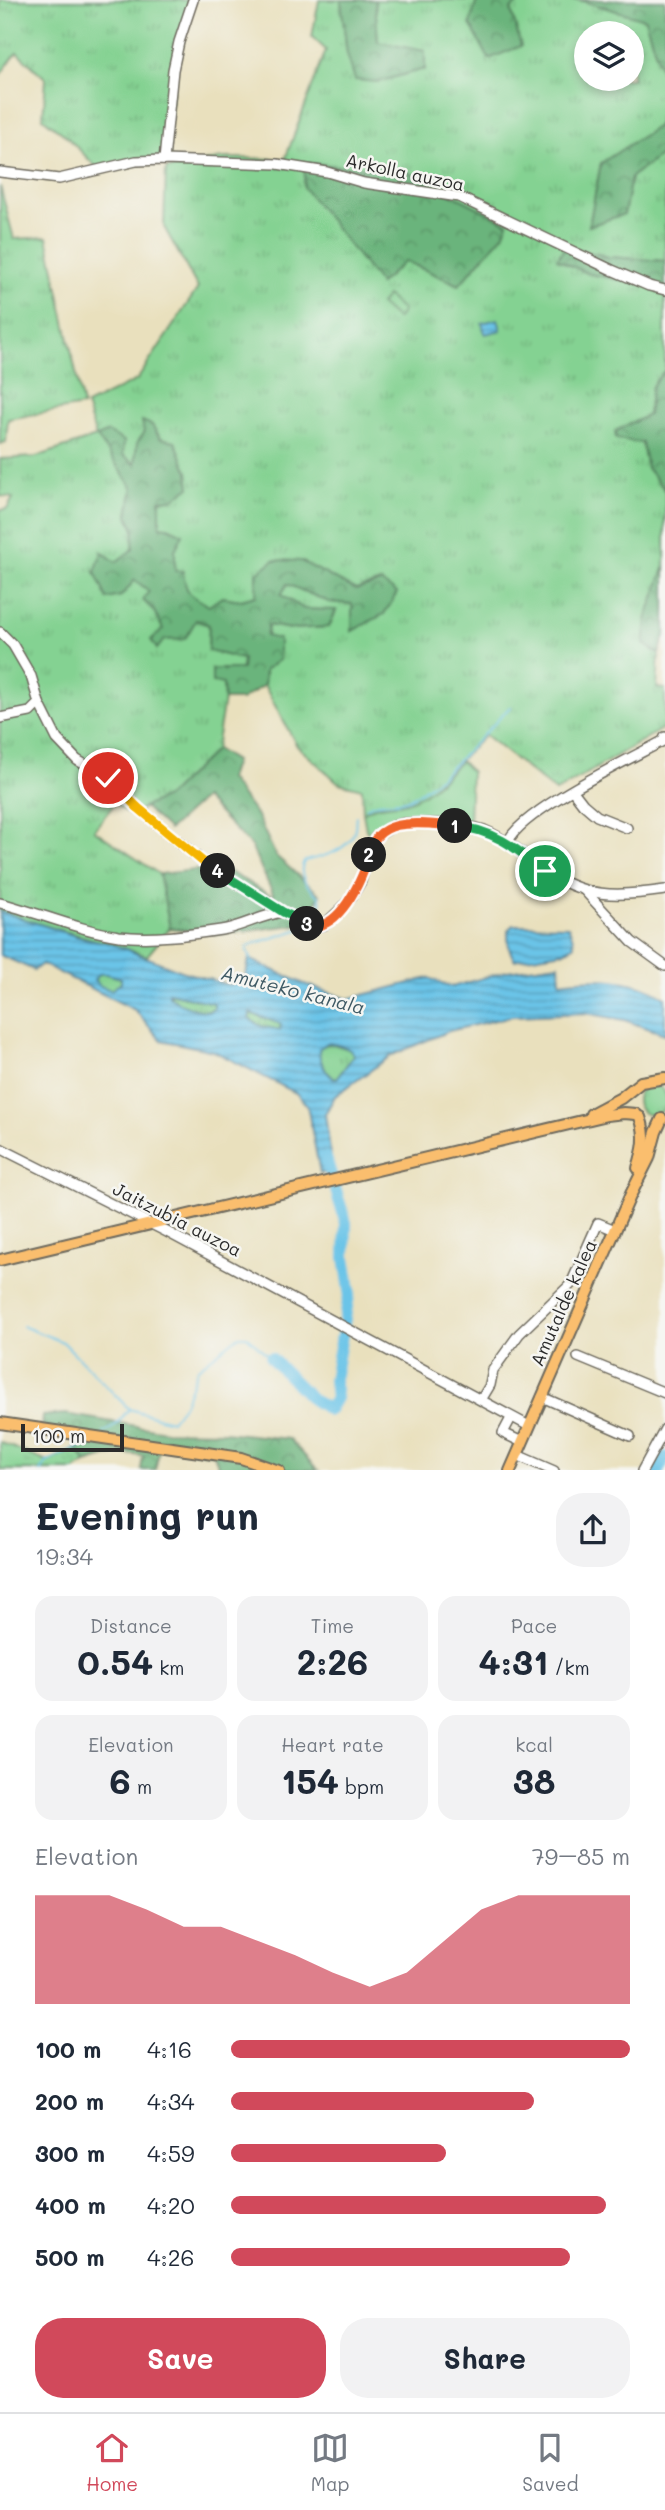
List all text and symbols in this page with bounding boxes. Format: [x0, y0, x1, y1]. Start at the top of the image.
map controls [574, 21, 644, 91]
button: layers [574, 21, 644, 91]
street label: Arkolla auzoa [344, 148, 467, 196]
pin [78, 748, 138, 808]
icon: check [89, 759, 127, 797]
pin: 1 [438, 808, 472, 844]
text: 1 [450, 813, 459, 838]
pin: 2 [352, 838, 386, 872]
pin [515, 841, 575, 901]
text: 2 [363, 842, 374, 867]
icon: arrive [526, 852, 564, 890]
pin: 4 [200, 854, 235, 888]
text: 4 [211, 858, 224, 883]
pin: 3 [290, 906, 324, 942]
text: 3 [301, 911, 312, 936]
water label: Amuteko kanala [219, 960, 368, 1019]
street label: Jaitzubia auzoa [109, 1176, 246, 1262]
street label: Amutalde kalea [524, 1235, 602, 1370]
scale bar [21, 1422, 124, 1453]
text: 100 m [32, 1423, 85, 1448]
text: Evening run [35, 1490, 259, 1540]
button: share [556, 1493, 630, 1567]
text: 19:34 [35, 1541, 93, 1571]
text: Distance [90, 1613, 172, 1638]
text: Time [311, 1613, 354, 1638]
text: Pace [511, 1613, 557, 1638]
text: 0.54 [77, 1638, 153, 1684]
text: 2:26 [297, 1638, 368, 1684]
text: 4:31 [479, 1638, 548, 1684]
text: km [153, 1655, 184, 1680]
text: /km [548, 1655, 590, 1680]
text: Elevation [88, 1732, 173, 1757]
text: Heart rate [281, 1732, 384, 1757]
text: kcal [515, 1732, 553, 1757]
text: 6 [110, 1757, 131, 1803]
text: 154 [281, 1757, 339, 1803]
text: 38 [513, 1757, 556, 1803]
text: m [131, 1774, 152, 1799]
text: bpm [339, 1774, 384, 1799]
text: Elevation [35, 1841, 138, 1871]
text: 79–85 m [532, 1841, 630, 1871]
text: 100 m [35, 2034, 101, 2064]
text: 4:16 [147, 2034, 192, 2064]
text: 200 m [35, 2086, 104, 2116]
text: 4:34 [147, 2086, 195, 2116]
text: 300 m [35, 2138, 105, 2168]
text: 4:59 [147, 2138, 195, 2168]
text: 400 m [35, 2190, 106, 2220]
text: 4:20 [147, 2190, 195, 2220]
text: 500 m [35, 2242, 105, 2272]
text: 4:26 [147, 2242, 194, 2272]
button: Save [35, 2318, 326, 2398]
button: Share [340, 2318, 630, 2398]
tab: Home [86, 2429, 138, 2496]
tab: Map [311, 2429, 350, 2496]
tab: Saved [522, 2429, 579, 2496]

